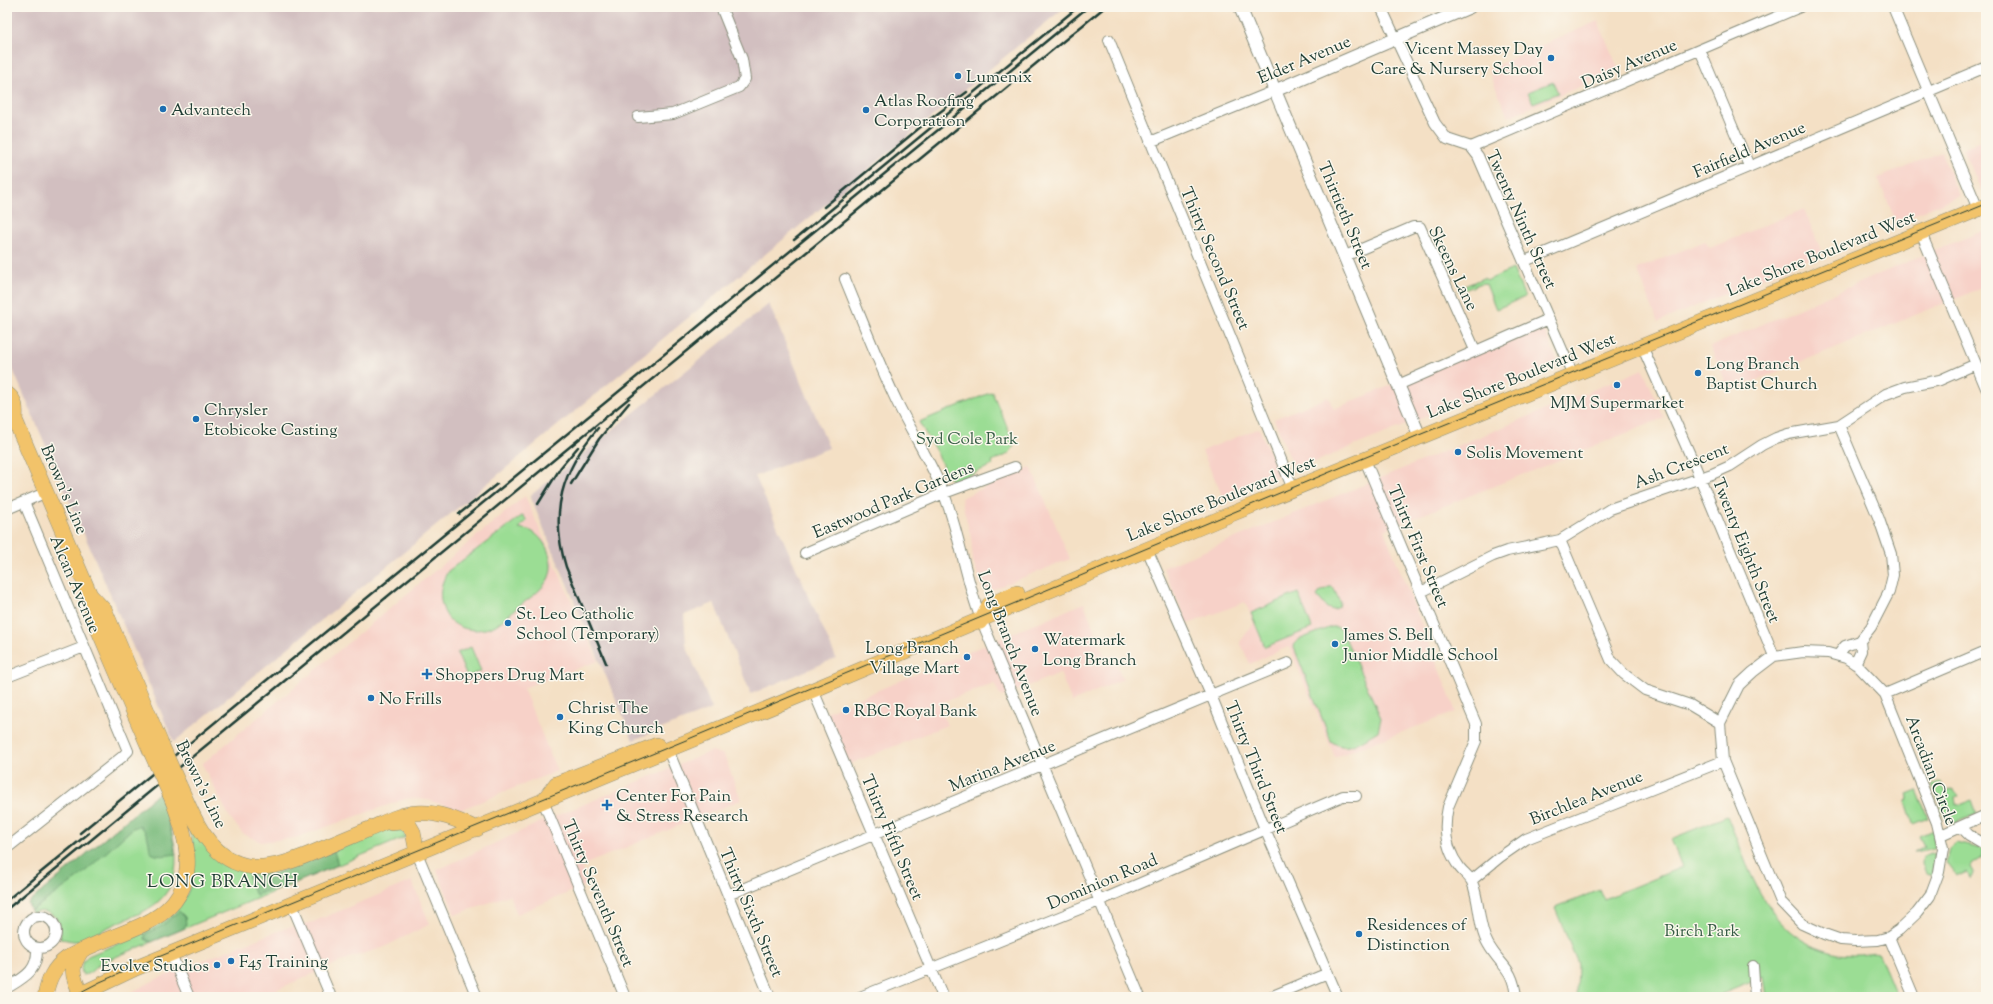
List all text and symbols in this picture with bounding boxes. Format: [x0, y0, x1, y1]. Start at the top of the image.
street label: Elder Avenue [1255, 30, 1355, 91]
street label: Daisy Avenue [1578, 34, 1681, 96]
place label: Vicent Massey Day Care & Nursery School [1371, 38, 1544, 82]
marker: Vicent Massey Day Care & Nursery School [1546, 53, 1556, 63]
place label: Lumenix [966, 66, 1032, 90]
marker: Lumenix [953, 71, 963, 81]
place label: Atlas Roofing Corporation [874, 90, 974, 134]
place label: Advantech [171, 99, 251, 123]
marker: Advantech [158, 104, 168, 114]
marker: Atlas Roofing Corporation [861, 105, 871, 115]
street label: Fairfield Avenue [1690, 116, 1810, 185]
street label: Twenty Ninth Street [1479, 146, 1562, 293]
street label: Thirtieth Street [1311, 158, 1378, 273]
street label: Thirty Second Street [1173, 184, 1255, 334]
street label: Lake Shore Boulevard West [1724, 206, 1920, 304]
street label: Skeens Lane [1421, 223, 1483, 315]
street label: Lake Shore Boulevard West [1424, 328, 1620, 426]
place label: Long Branch Baptist Church [1706, 353, 1818, 397]
marker: Long Branch Baptist Church [1693, 368, 1703, 378]
marker: MJM Supermarket [1612, 380, 1622, 390]
place label: MJM Supermarket [1550, 392, 1684, 416]
place label: Chrysler Etobicoke Casting [204, 399, 337, 443]
marker: Chrysler Etobicoke Casting [191, 414, 201, 424]
park label: Syd Cole Park [916, 428, 1018, 452]
street label: Ash Crescent [1631, 438, 1733, 496]
street label: Brown's Line [33, 441, 93, 538]
place label: Solis Movement [1466, 442, 1583, 466]
marker: Solis Movement [1453, 447, 1463, 457]
street label: Lake Shore Boulevard West [1124, 451, 1320, 549]
street label: Eastwood Park Gardens [810, 456, 978, 546]
street label: Twenty Eighth Street [1705, 474, 1785, 627]
street label: Thirty First Street [1380, 482, 1454, 612]
street label: Alcan Avenue [43, 532, 106, 638]
street label: Long Branch Avenue [970, 567, 1048, 720]
place label: St. Leo Catholic School (Temporary) [516, 603, 660, 647]
marker: St. Leo Catholic School (Temporary) [503, 618, 513, 628]
place label: James S. Bell Junior Middle School [1342, 624, 1498, 668]
place label: Watermark Long Branch [1043, 629, 1137, 673]
place label: Long Branch Village Mart [865, 637, 959, 681]
marker: James S. Bell Junior Middle School [1330, 639, 1340, 649]
marker: Watermark Long Branch [1030, 644, 1040, 654]
marker: Long Branch Village Mart [962, 652, 972, 662]
place label: Shoppers Drug Mart [435, 664, 585, 688]
marker: Shoppers Drug Mart [422, 669, 432, 679]
place label: No Frills [379, 688, 442, 712]
marker: No Frills [366, 693, 376, 703]
place label: Christ The King Church [568, 697, 664, 741]
street label: Thirty Third Street [1218, 698, 1293, 838]
place label: RBC Royal Bank [854, 700, 977, 724]
marker: RBC Royal Bank [841, 705, 851, 715]
marker: Christ The King Church [555, 712, 565, 722]
street label: Arcadian Circle [1898, 712, 1962, 829]
street label: Marina Avenue [946, 735, 1060, 799]
street label: Brown's Line [169, 737, 232, 833]
street label: Birchlea Avenue [1527, 765, 1647, 832]
street label: Thirty Fifth Street [854, 771, 928, 904]
place label: Center For Pain & Stress Research [616, 785, 749, 829]
marker: Center For Pain & Stress Research [601, 799, 613, 811]
street label: Thirty Seventh Street [555, 816, 639, 971]
street label: Thirty Sixth Street [712, 844, 788, 981]
street label: Dominion Road [1044, 849, 1162, 917]
district label: LONG BRANCH [147, 870, 299, 896]
place label: Residences of Distinction [1367, 914, 1467, 958]
park label: Birch Park [1664, 920, 1740, 944]
marker: Residences of Distinction [1354, 929, 1364, 939]
place label: F45 Training [239, 951, 328, 975]
place label: Evolve Studios [101, 955, 209, 979]
marker: F45 Training [226, 956, 236, 966]
marker: Evolve Studios [212, 960, 222, 970]

